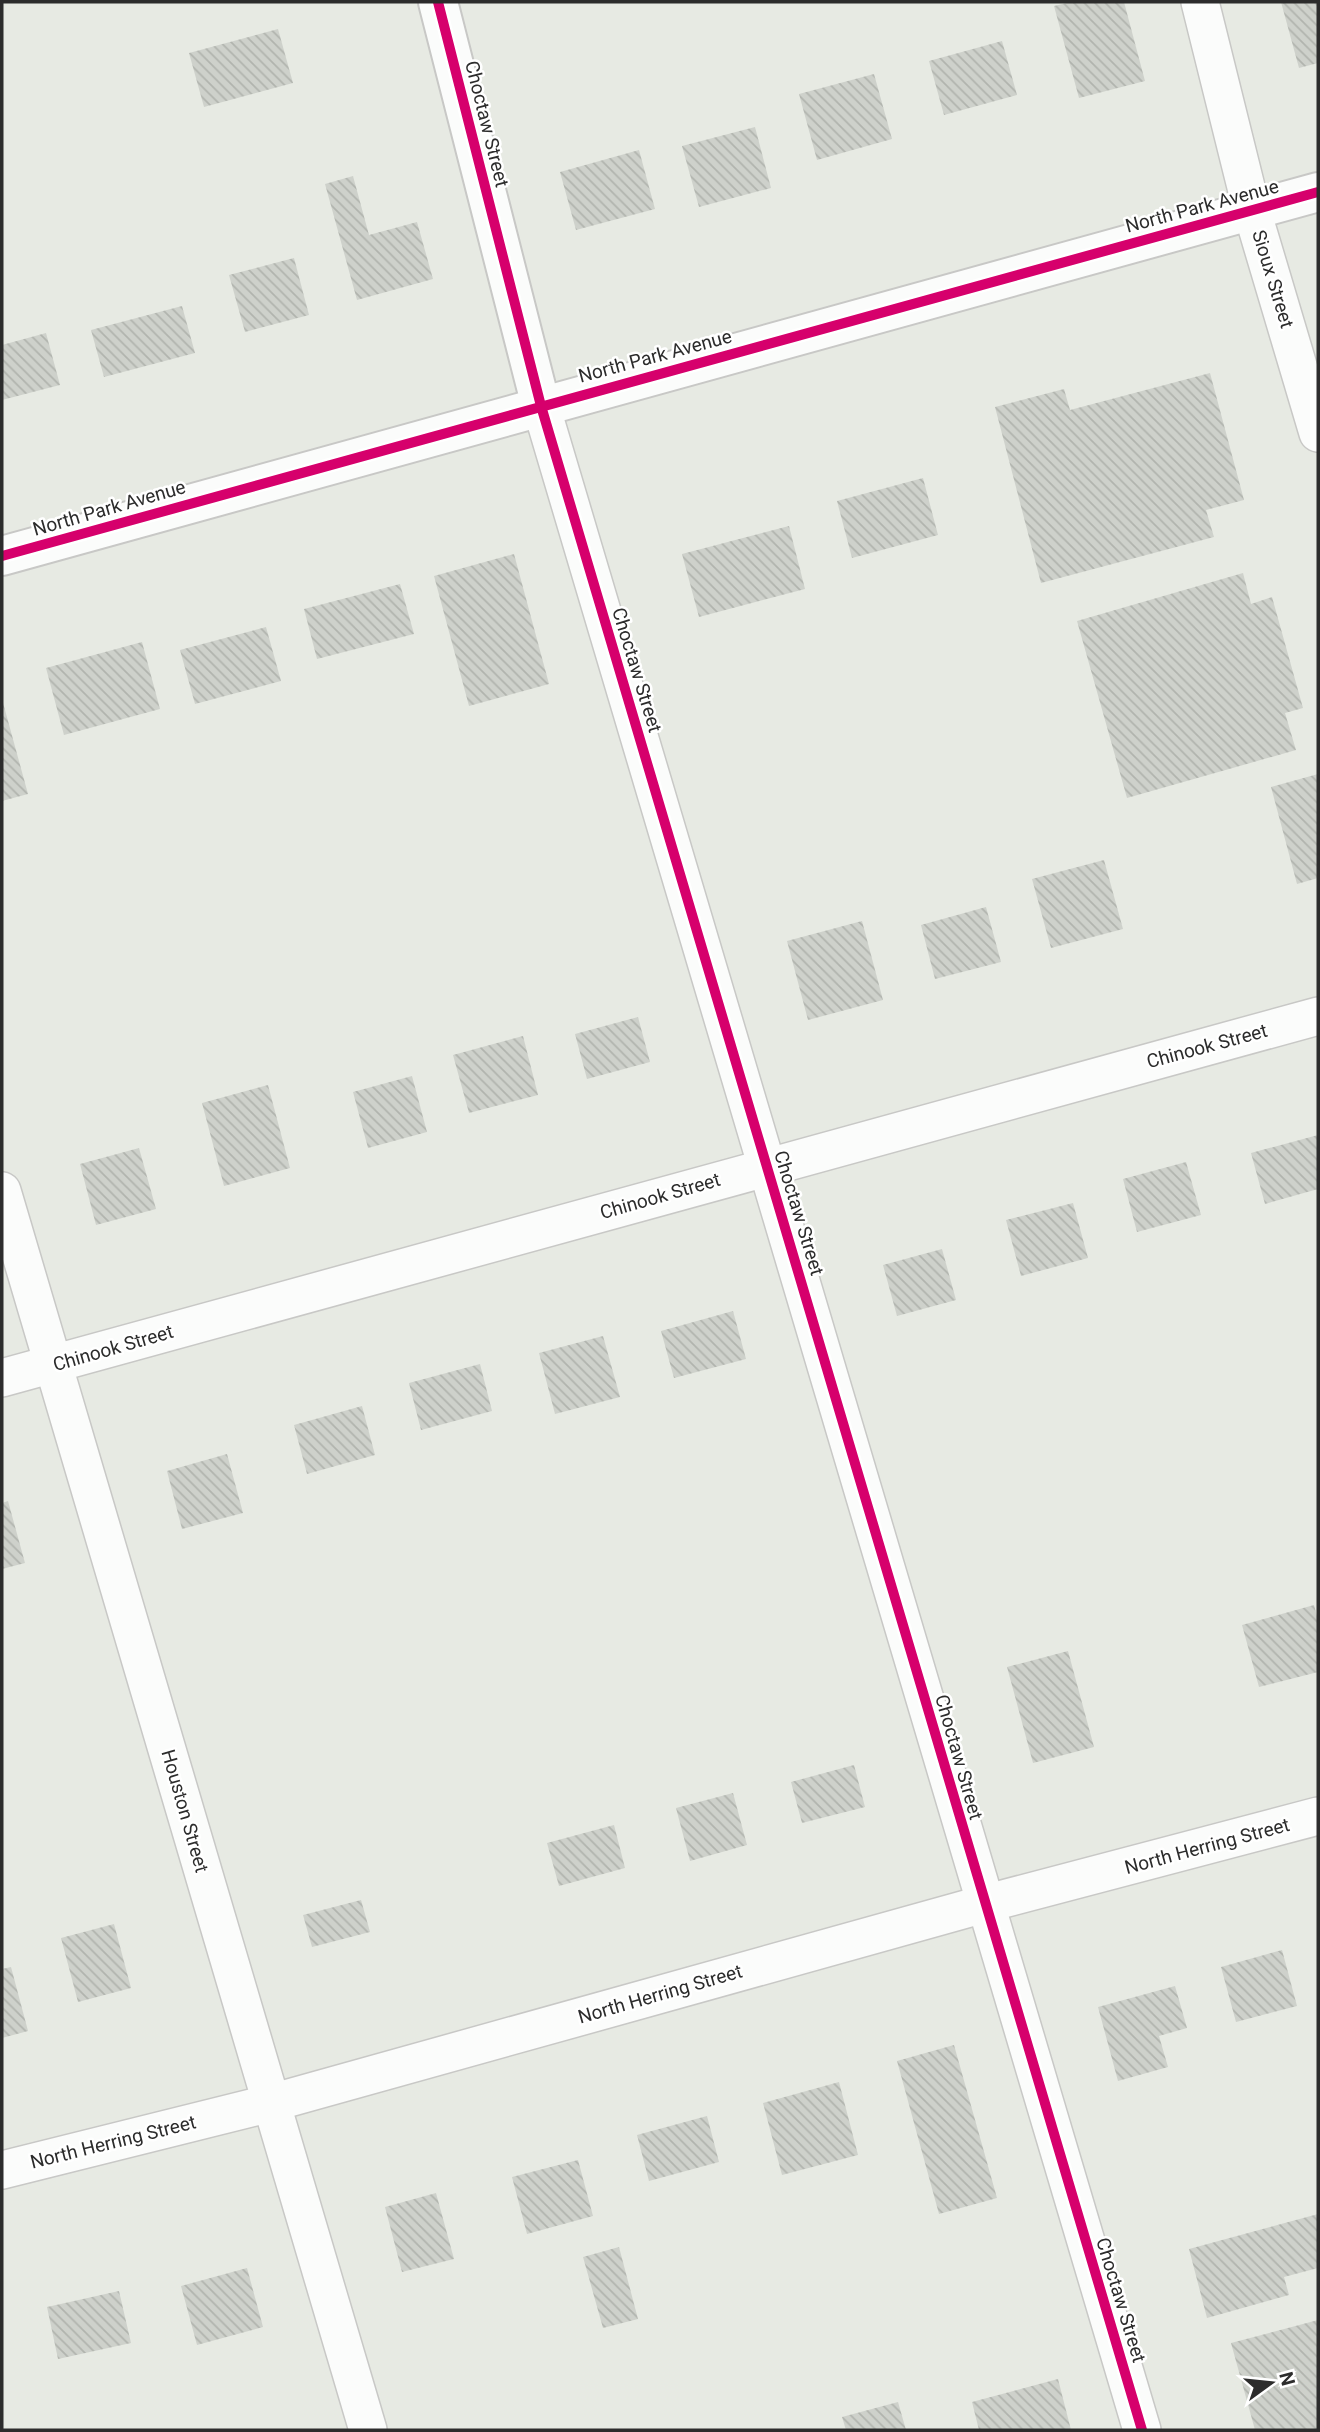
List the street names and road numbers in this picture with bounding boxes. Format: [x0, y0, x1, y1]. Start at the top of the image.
street label: Choctaw Street [460, 58, 514, 190]
street label: North Park Avenue [1123, 174, 1281, 238]
street label: Sioux Street [1247, 227, 1299, 331]
street label: North Park Avenue [576, 324, 734, 388]
street label: North Park Avenue [30, 475, 188, 541]
street label: Choctaw Street [607, 605, 667, 735]
street label: Chinook Street [1144, 1019, 1270, 1073]
street label: Choctaw Street [769, 1148, 829, 1278]
street label: Chinook Street [597, 1168, 723, 1224]
street label: Chinook Street [50, 1320, 176, 1376]
street label: Choctaw Street [930, 1692, 988, 1822]
street label: Houston Street [156, 1747, 214, 1875]
street label: North Herring Street [1122, 1813, 1292, 1879]
street label: North Herring Street [575, 1960, 745, 2028]
street label: North Herring Street [28, 2110, 198, 2174]
street label: Choctaw Street [1091, 2235, 1151, 2365]

